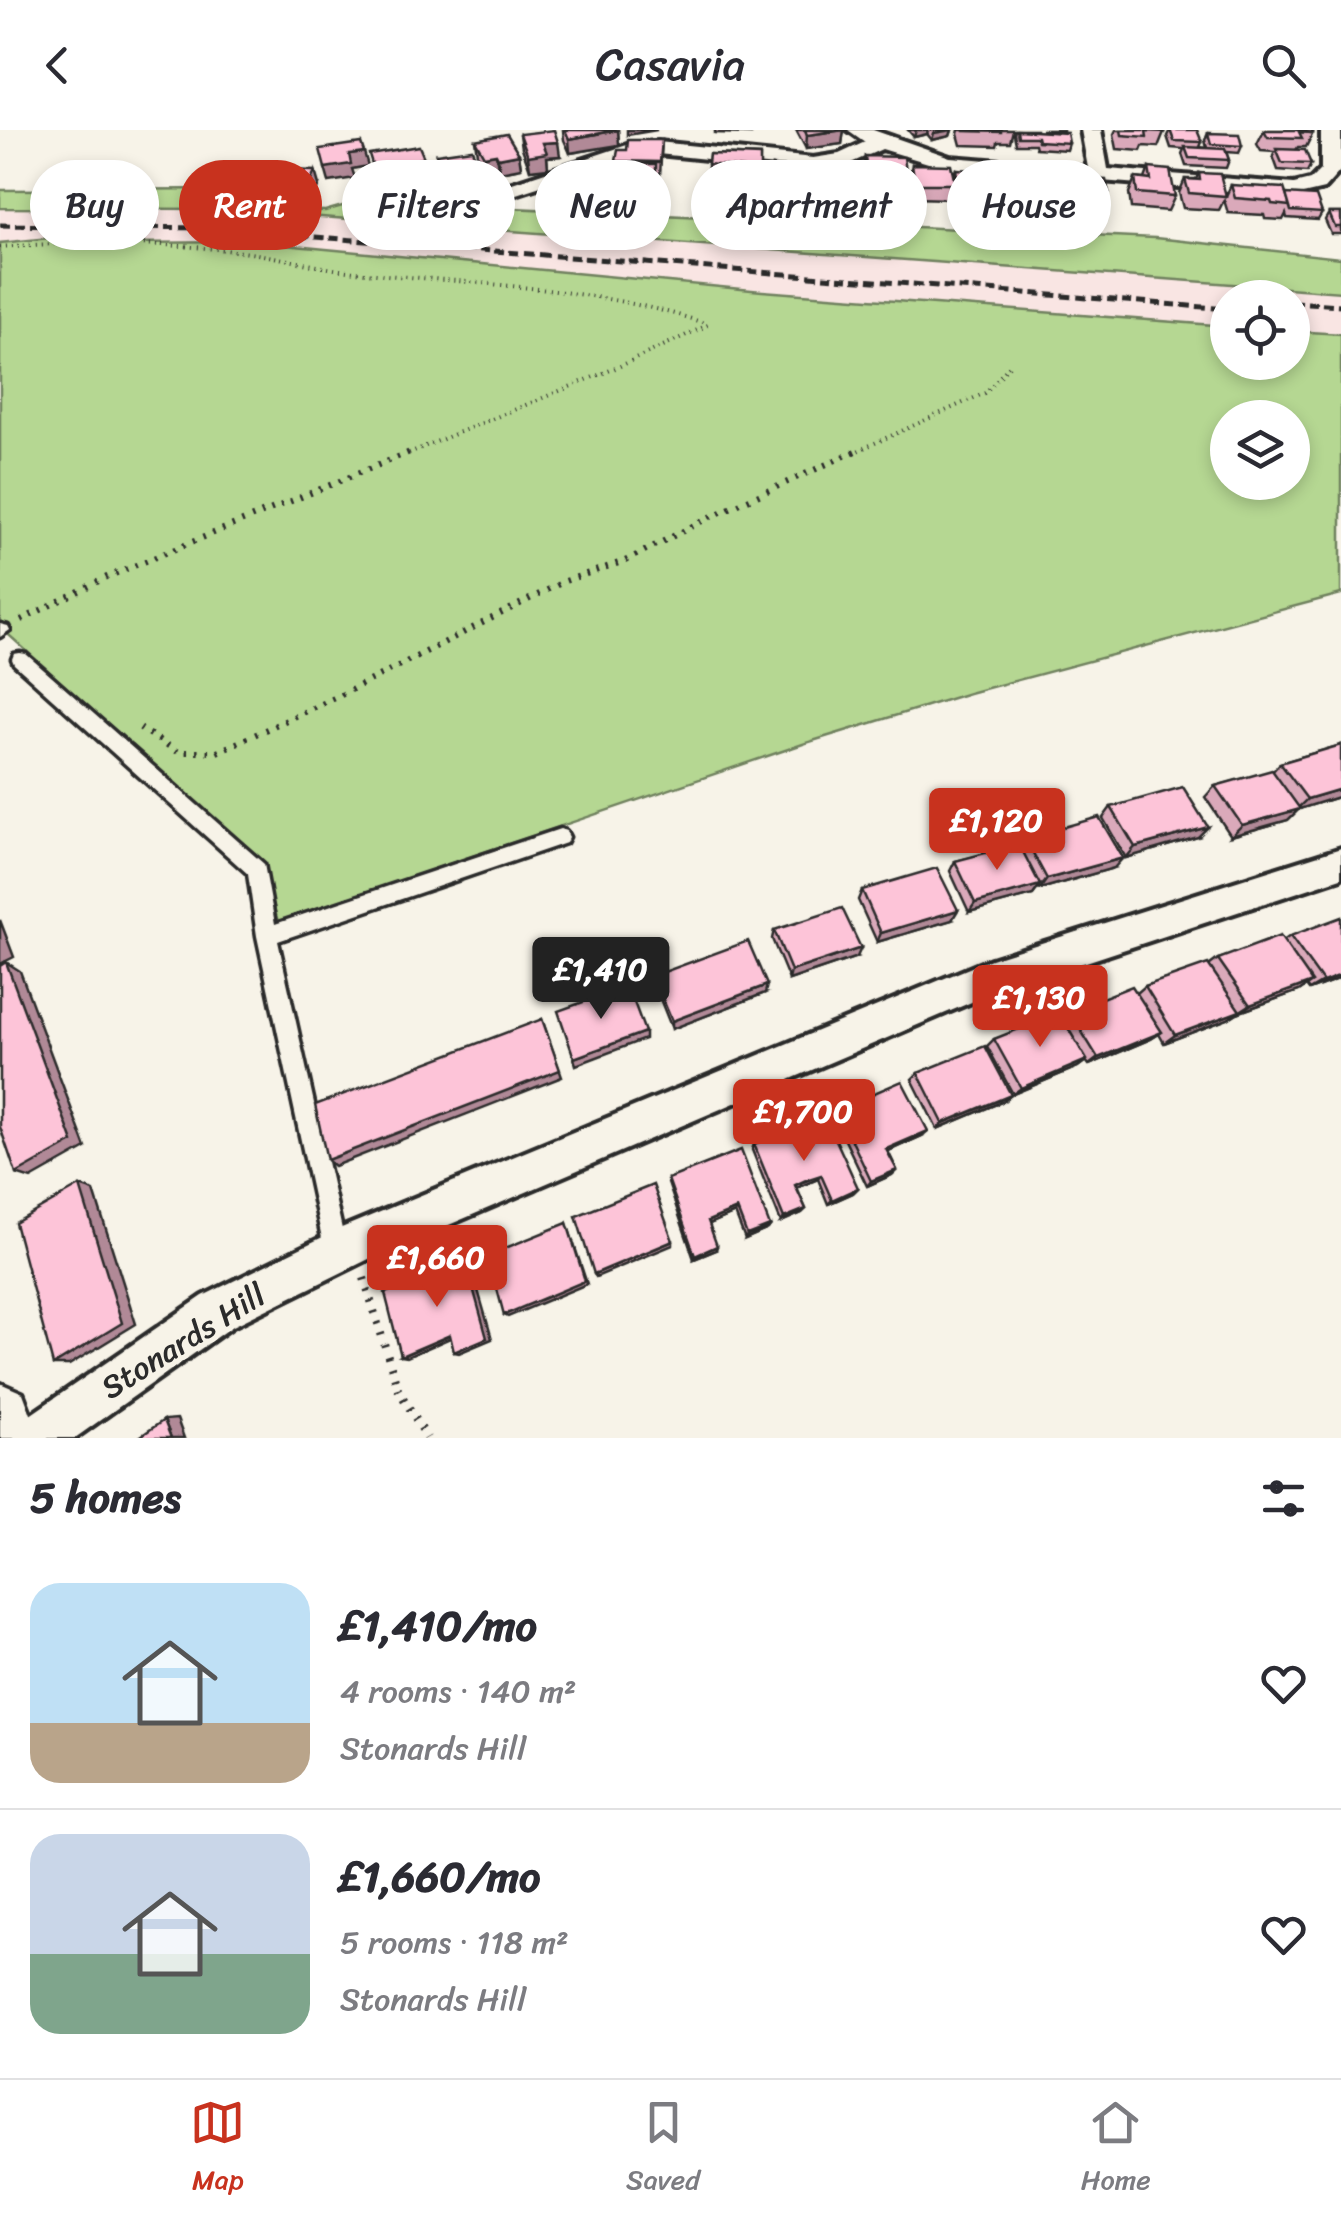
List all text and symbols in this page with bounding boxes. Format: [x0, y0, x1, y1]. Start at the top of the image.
text: Casavia [596, 25, 745, 105]
icon: back [30, 38, 85, 93]
icon: search [1256, 38, 1311, 93]
chip: Buy [30, 160, 159, 250]
chip: Rent [179, 160, 322, 250]
chip: Filters [342, 160, 515, 250]
chip: New [535, 160, 671, 250]
chip: Apartment [691, 160, 927, 250]
chip: House [947, 160, 1111, 250]
map controls [1210, 280, 1310, 500]
button: locate [1210, 280, 1310, 380]
button: layers [1210, 400, 1310, 500]
pin: £1,120 [916, 788, 1078, 873]
text: £1,120 [951, 792, 1043, 849]
pin: £1,410 [520, 937, 682, 1022]
text: £1,410 [554, 941, 648, 998]
pin: £1,130 [959, 965, 1121, 1050]
text: £1,130 [995, 969, 1085, 1026]
pin: £1,700 [723, 1079, 885, 1164]
text: £1,700 [755, 1083, 853, 1140]
pin: £1,660 [356, 1225, 518, 1310]
text: £1,660 [389, 1229, 485, 1286]
street label: Stonards Hill [89, 1267, 278, 1415]
text: 5 homes [30, 1461, 181, 1535]
icon: filters [1256, 1471, 1311, 1526]
text: £1,410/mo [340, 1589, 537, 1663]
icon: home [110, 1623, 230, 1743]
icon: heart [1256, 1656, 1311, 1711]
text: 4 rooms · 140 m² [340, 1663, 576, 1720]
text: Stonards Hill [340, 1720, 526, 1777]
text: £1,660/mo [340, 1840, 540, 1914]
icon: home [110, 1874, 230, 1994]
icon: heart [1256, 1907, 1311, 1962]
text: 5 rooms · 118 m² [340, 1914, 569, 1971]
text: Stonards Hill [340, 1971, 526, 2028]
tab: Map [190, 2095, 245, 2204]
tab: Saved [626, 2095, 700, 2204]
tab: Home [1081, 2095, 1151, 2204]

